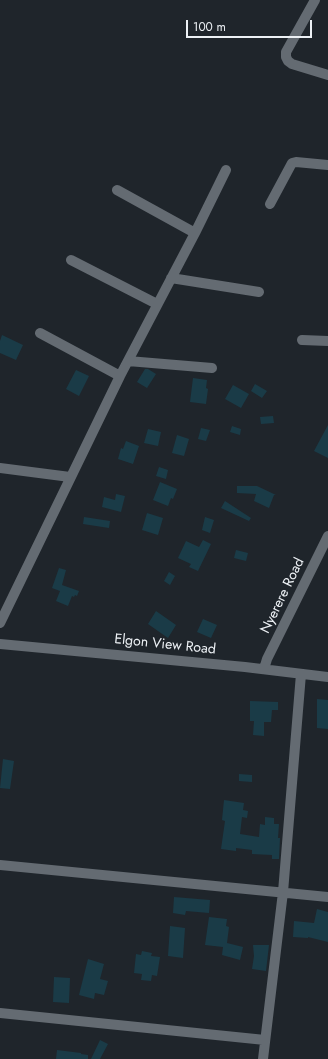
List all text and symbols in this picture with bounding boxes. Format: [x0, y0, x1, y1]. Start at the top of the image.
scale bar [188, 12, 314, 38]
text: 100 m [193, 18, 226, 36]
street label: Nyerere Road [257, 555, 309, 637]
street label: Elgon View Road [113, 631, 217, 659]

